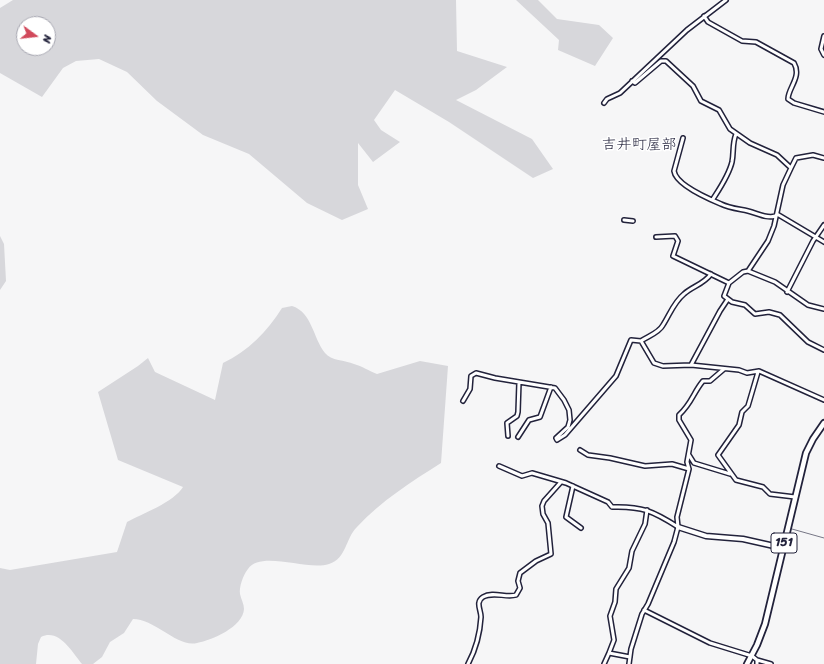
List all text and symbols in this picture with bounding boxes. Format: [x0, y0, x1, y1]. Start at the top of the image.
north arrow [16, 16, 56, 56]
text: N [37, 33, 57, 45]
district label: 吉井町屋部 [602, 136, 676, 154]
road number: 151 [771, 533, 797, 553]

